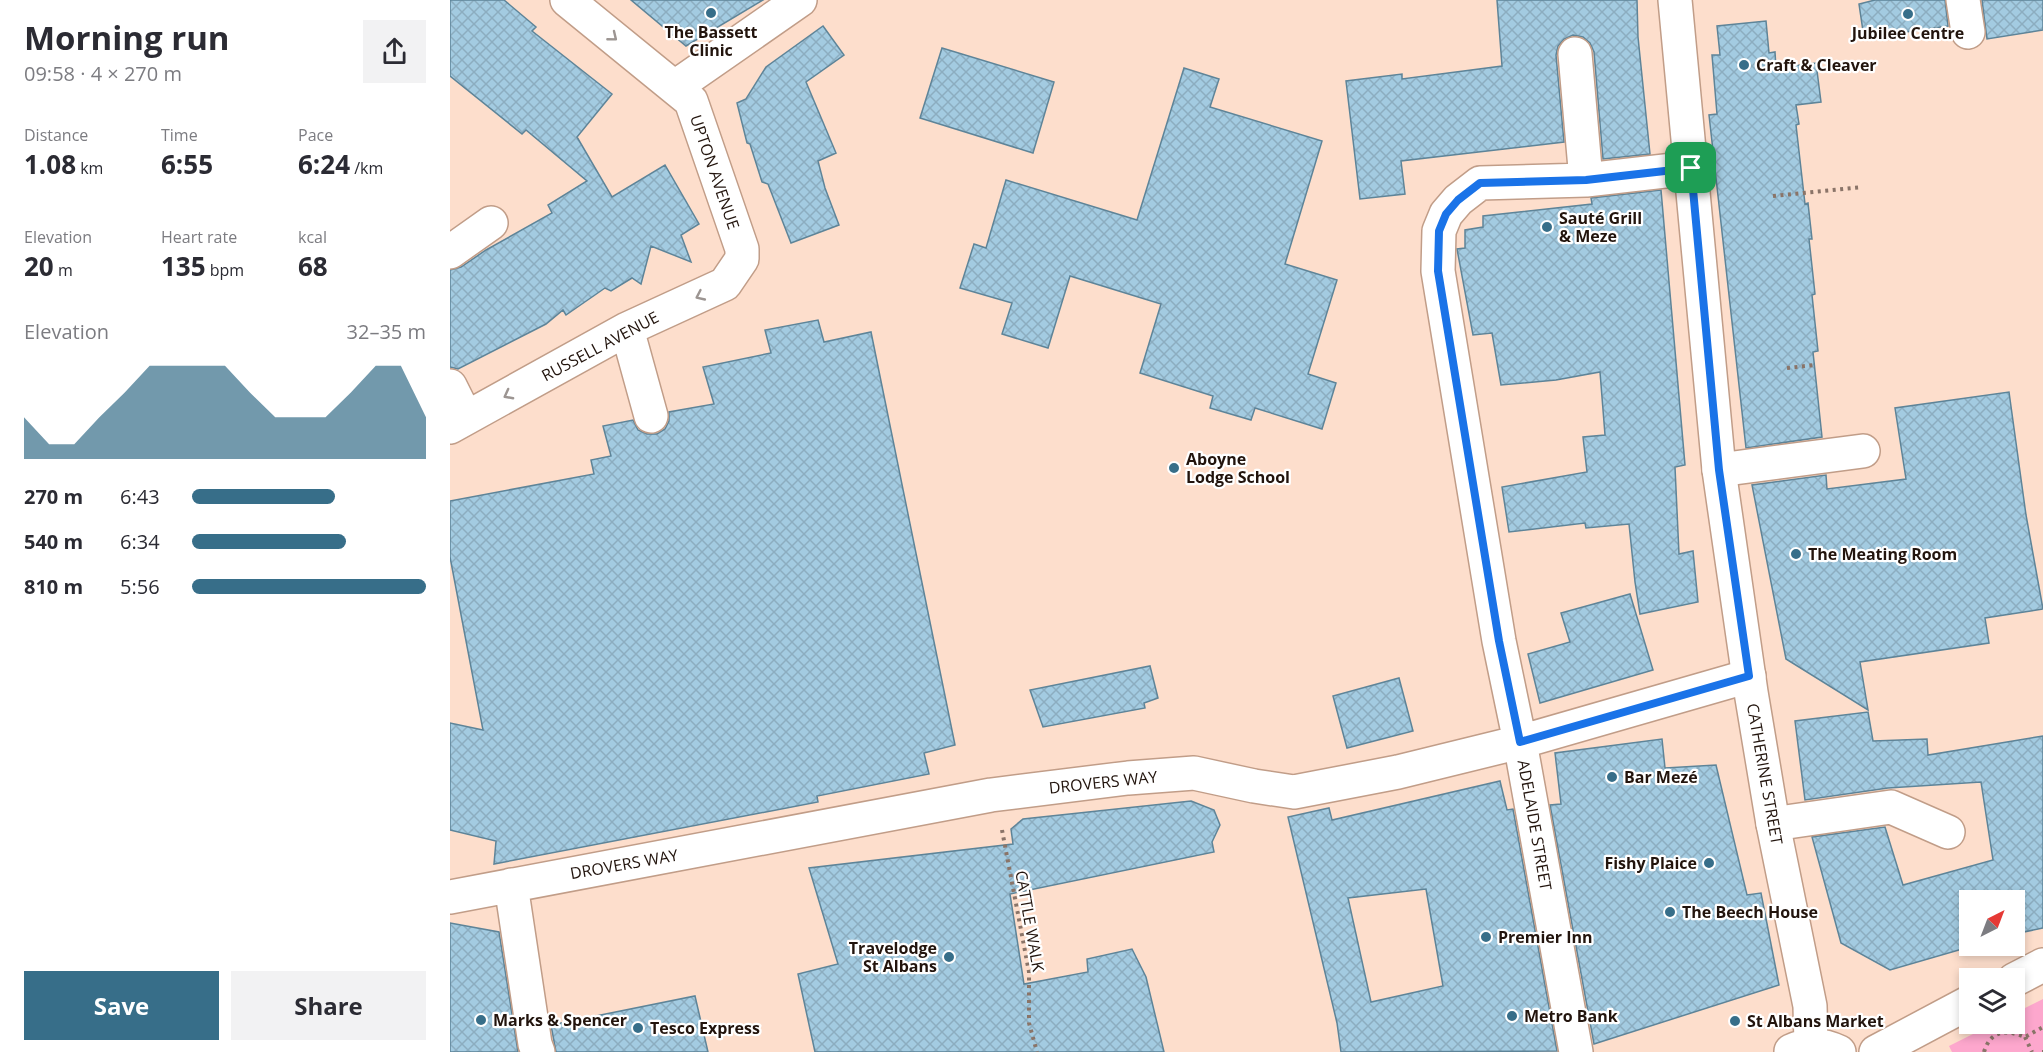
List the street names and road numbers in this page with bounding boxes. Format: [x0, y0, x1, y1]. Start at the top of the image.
street label: UPTON AVENUE [685, 112, 745, 232]
street label: RUSSELL AVENUE [537, 306, 663, 386]
street label: CATHERINE STREET [1742, 702, 1788, 847]
street label: ADELAIDE STREET [1513, 758, 1557, 892]
street label: DROVERS WAY [1048, 765, 1158, 799]
street label: DROVERS WAY [568, 844, 680, 884]
street label: CATTLE WALK [1010, 869, 1050, 973]

